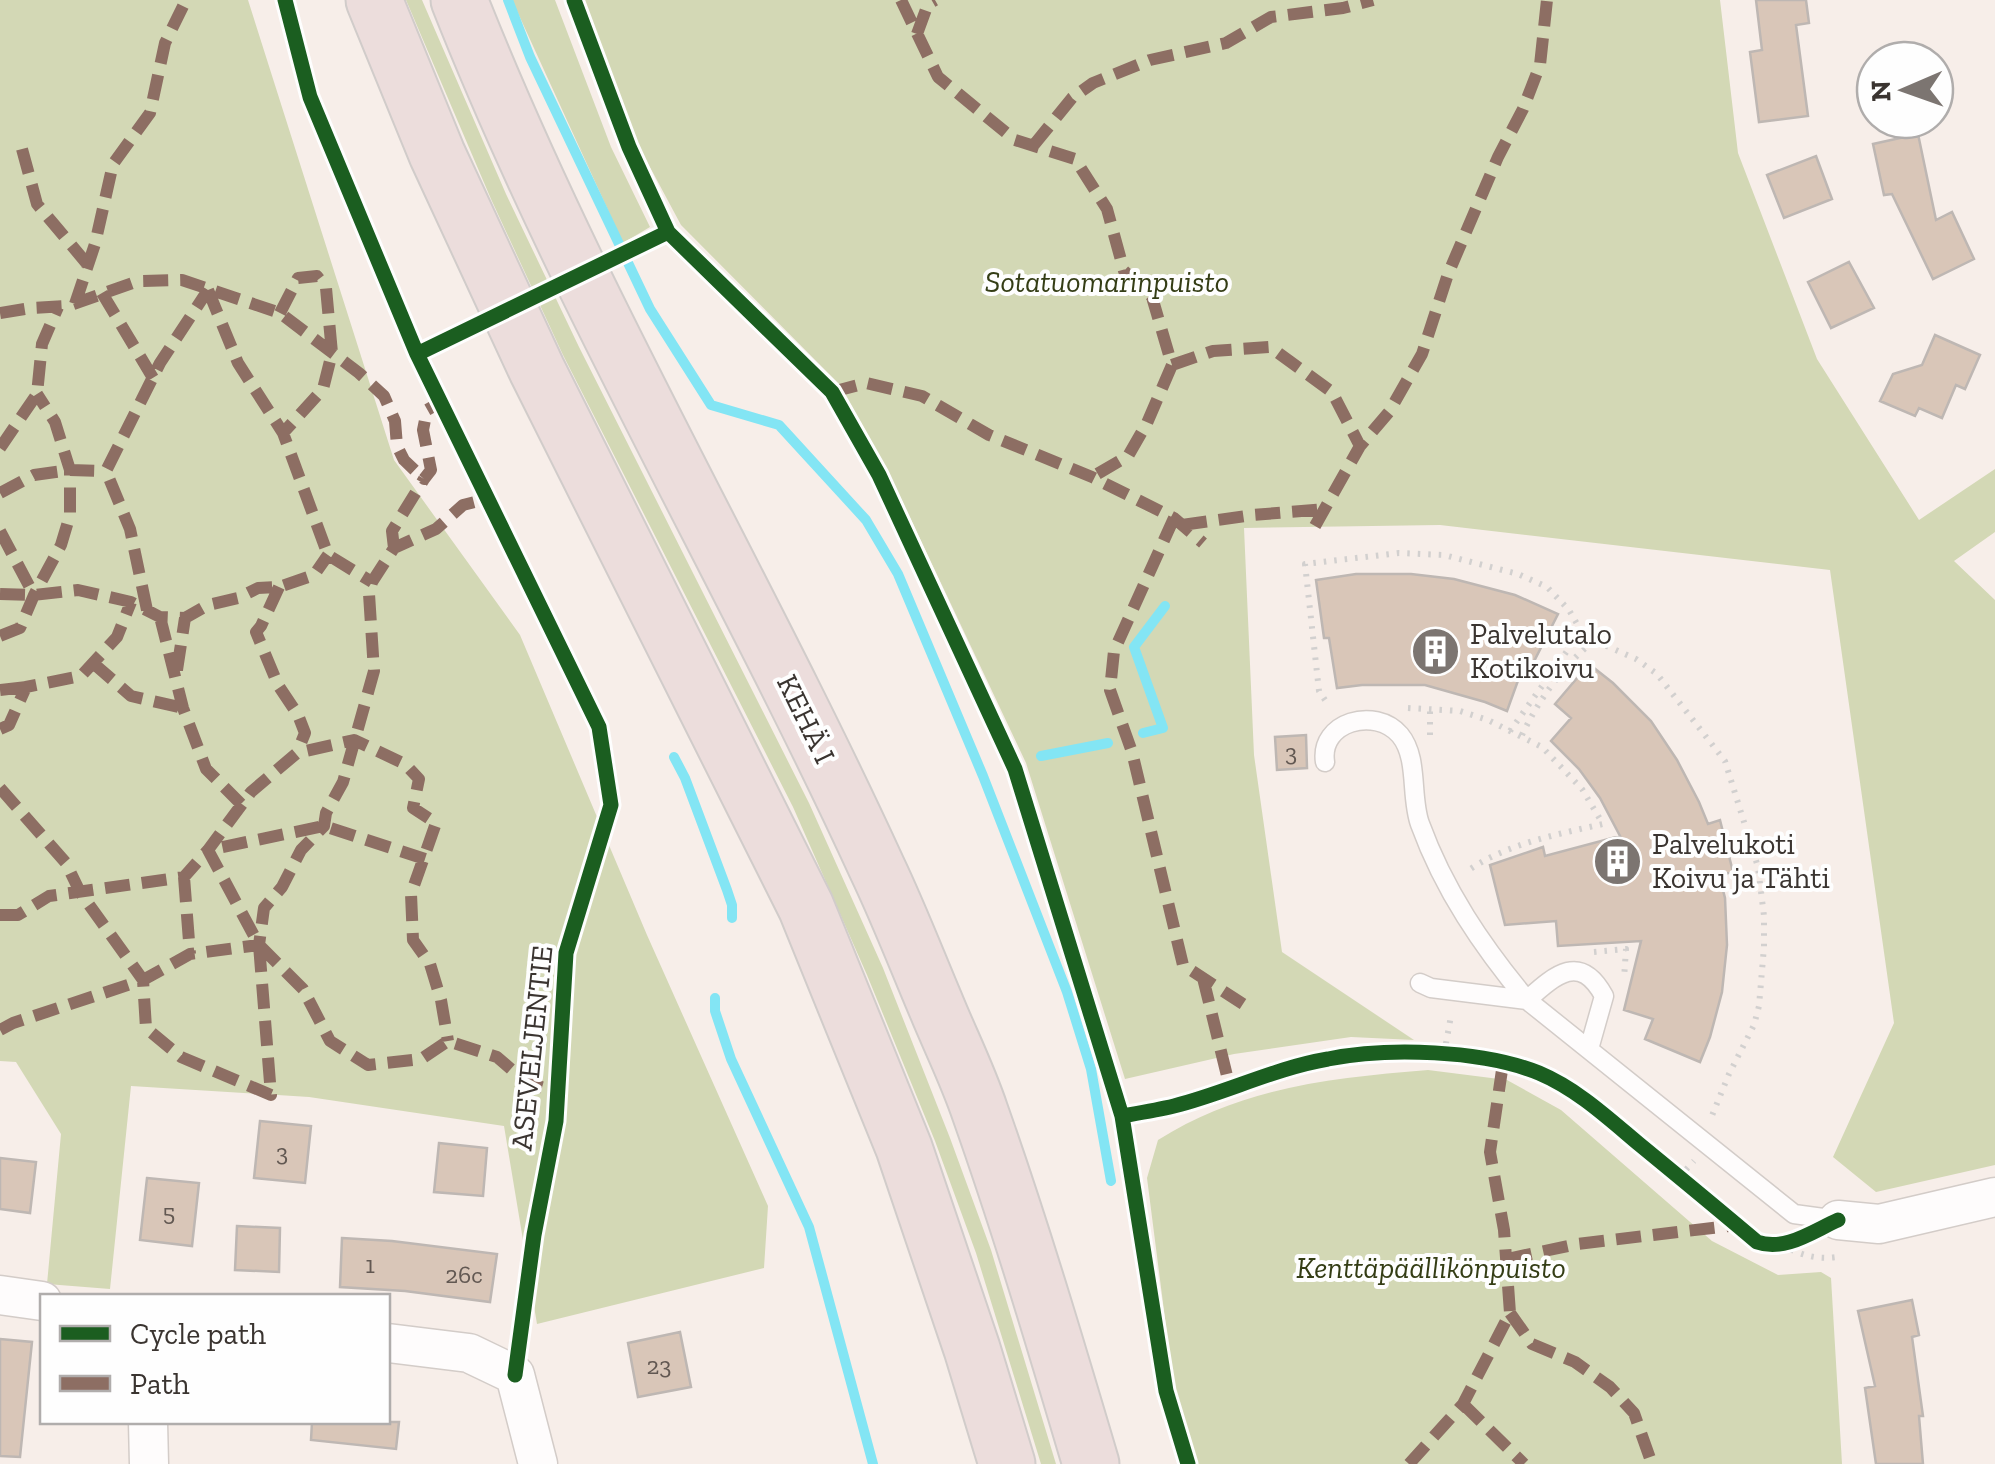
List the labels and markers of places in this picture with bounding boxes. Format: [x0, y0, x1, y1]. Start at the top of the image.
place label: Palvelutalo Kotikoivu [1470, 616, 1612, 686]
building icon: Palvelutalo Kotikoivu [1409, 625, 1461, 677]
place label: Palvelukoti Koivu ja Tähti [1652, 826, 1830, 896]
building icon: Palvelukoti Koivu ja Tähti [1591, 835, 1643, 887]

